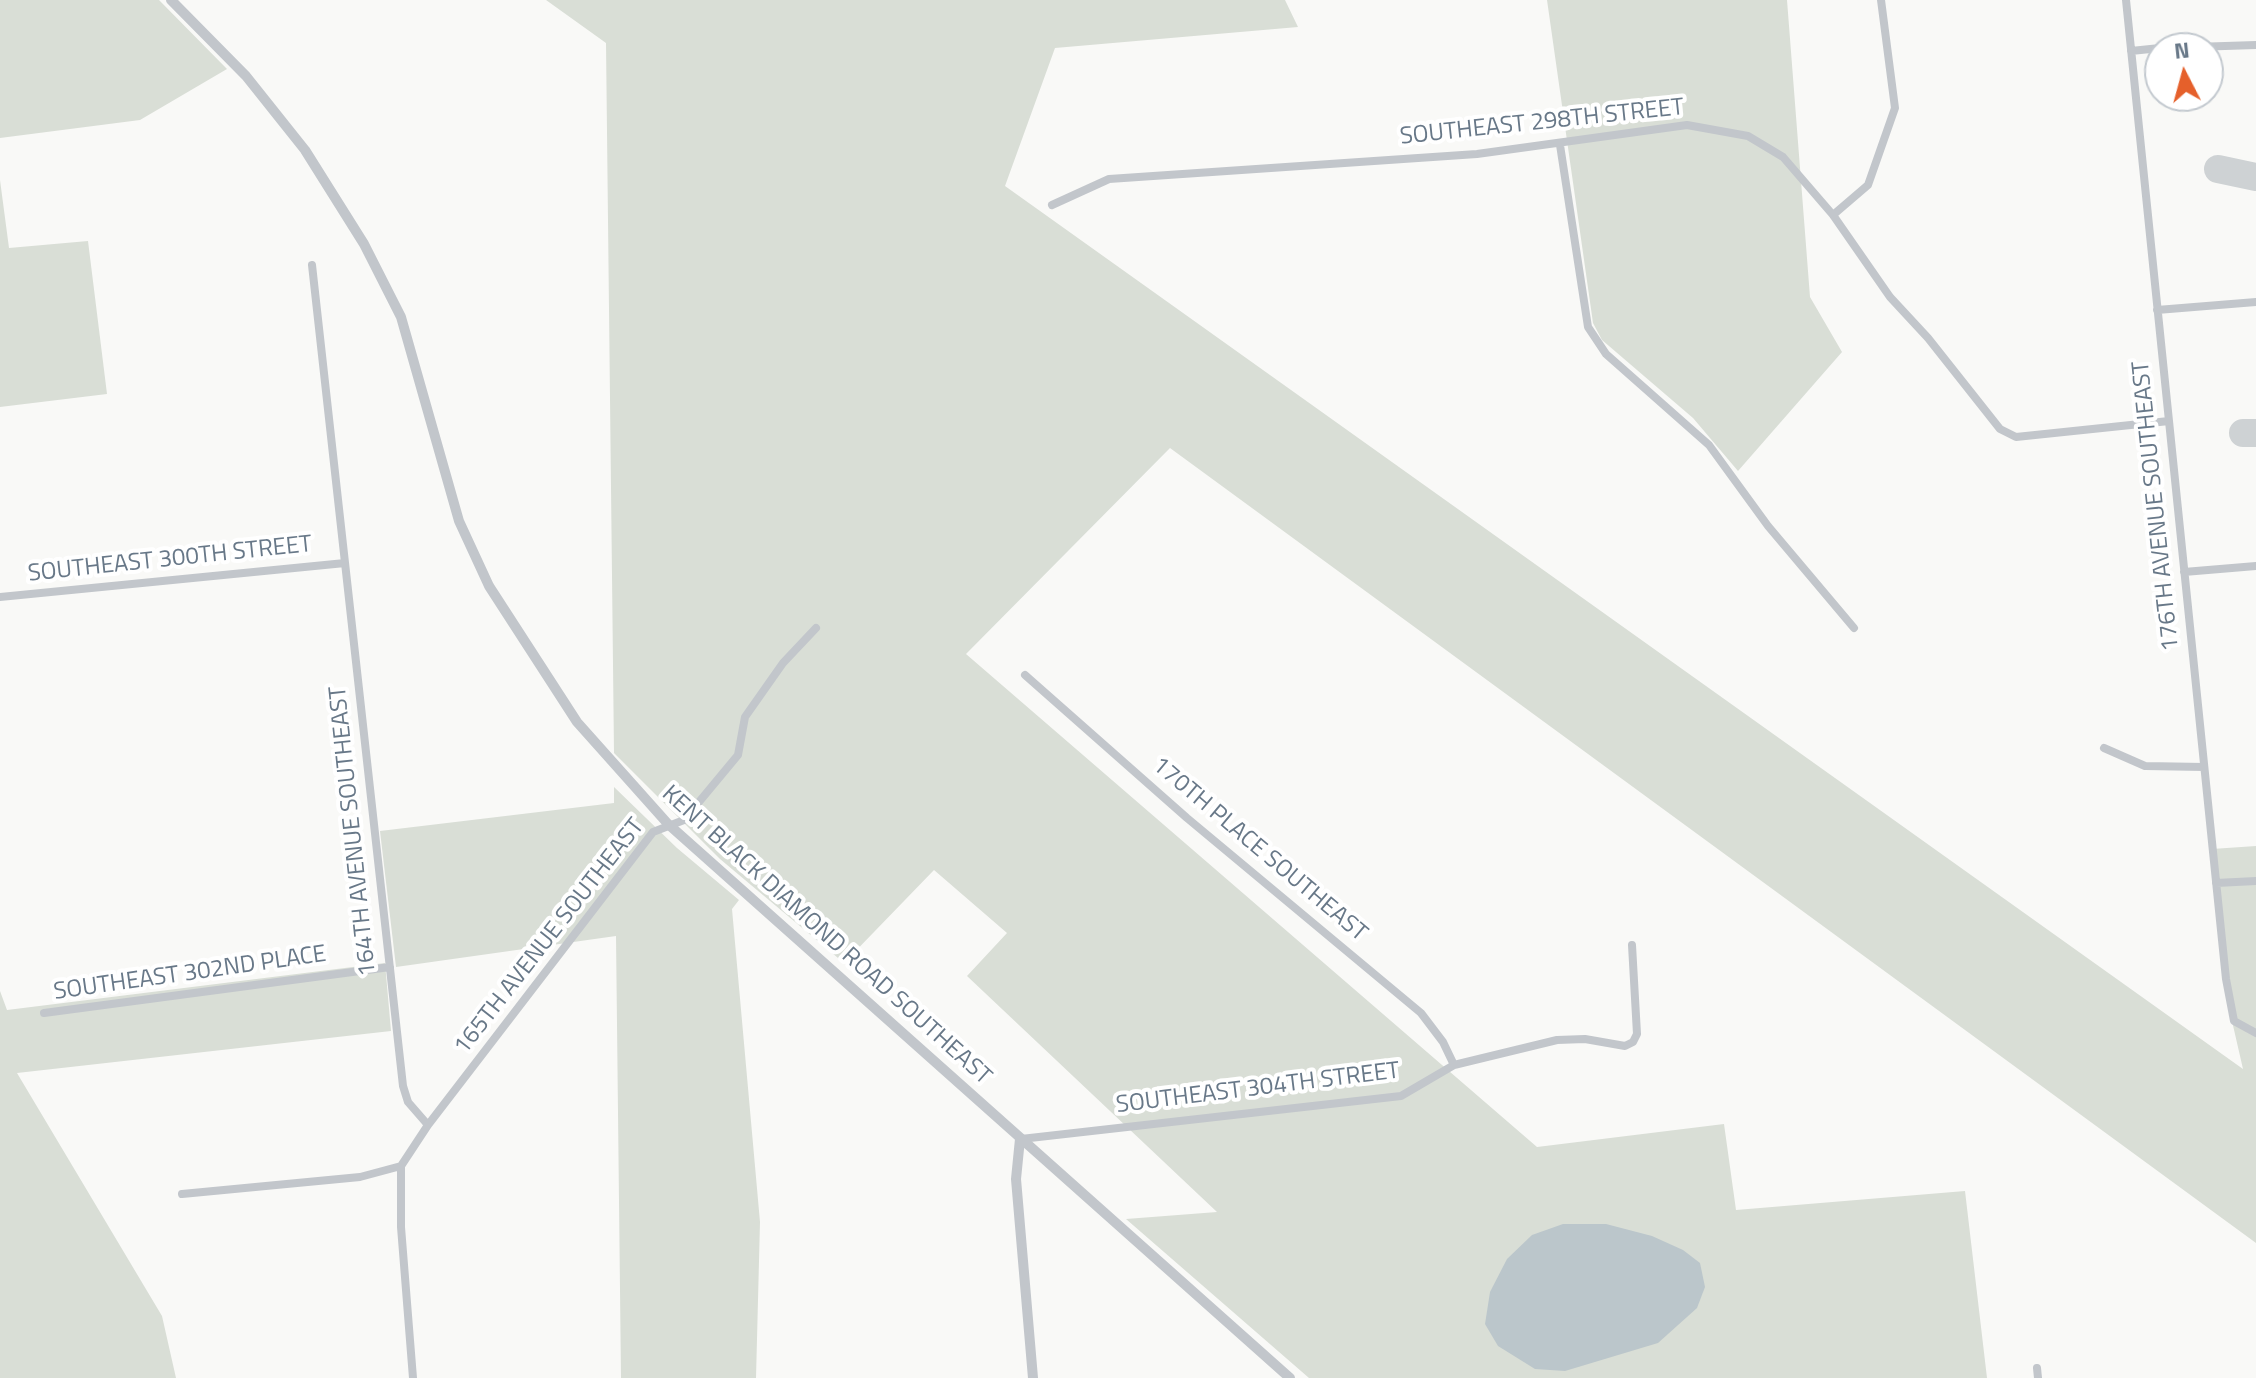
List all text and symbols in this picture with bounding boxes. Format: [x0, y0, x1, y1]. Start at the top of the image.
north arrow [2144, 32, 2224, 112]
text: N [2172, 32, 2191, 68]
street label: SOUTHEAST 298TH STREET [1399, 94, 1685, 152]
street label: 176TH AVENUE SOUTHEAST [2127, 359, 2187, 653]
street label: SOUTHEAST 300TH STREET [27, 531, 313, 589]
street label: 164TH AVENUE SOUTHEAST [324, 684, 384, 978]
street label: 170TH PLACE SOUTHEAST [1146, 752, 1372, 948]
street label: KENT BLACK DIAMOND ROAD SOUTHEAST [655, 780, 997, 1092]
street label: 165TH AVENUE SOUTHEAST [449, 813, 651, 1061]
street label: SOUTHEAST 302ND PLACE [52, 941, 328, 1007]
street label: SOUTHEAST 304TH STREET [1115, 1057, 1401, 1121]

